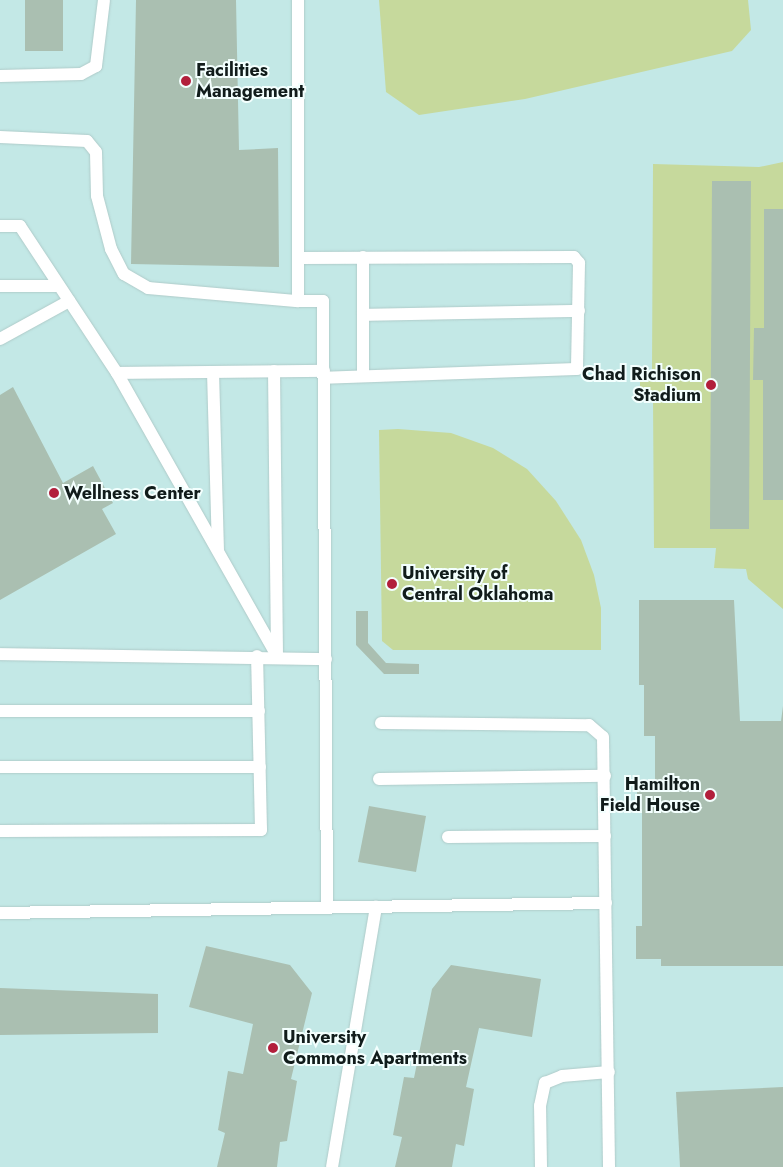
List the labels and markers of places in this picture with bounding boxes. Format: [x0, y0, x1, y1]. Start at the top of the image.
place label: Facilities Management [196, 60, 304, 102]
marker: Facilities Management [180, 75, 192, 87]
place label: Chad Richison Stadium [582, 364, 701, 406]
marker: Chad Richison Stadium [705, 379, 717, 391]
place label: Wellness Center [64, 482, 201, 504]
marker: Wellness Center [48, 487, 60, 499]
place label: University of Central Oklahoma [402, 563, 553, 606]
marker: University of Central Oklahoma [386, 578, 398, 590]
place label: Hamilton Field House [600, 774, 700, 816]
marker: Hamilton Field House [704, 789, 716, 801]
place label: University Commons Apartments [283, 1027, 467, 1070]
marker: University Commons Apartments [267, 1042, 279, 1054]

